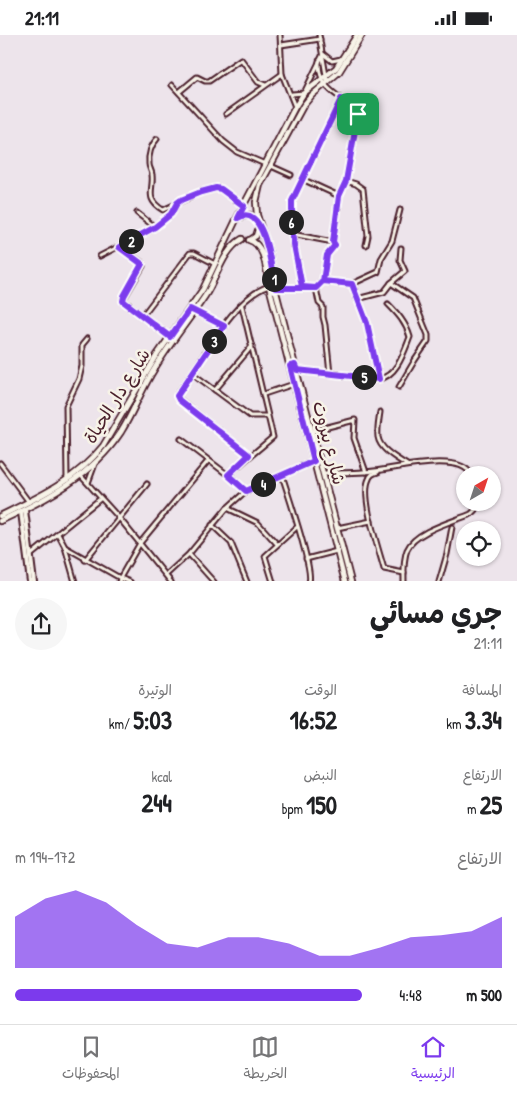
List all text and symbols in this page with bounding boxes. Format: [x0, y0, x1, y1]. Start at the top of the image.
text: 21:11 [25, 5, 59, 31]
pin [337, 93, 379, 135]
icon: arrive [344, 100, 372, 128]
pin: 6 [278, 209, 304, 235]
text: 6 [289, 213, 294, 232]
pin: 2 [118, 229, 144, 253]
text: 2 [128, 232, 135, 251]
pin: 1 [262, 267, 286, 291]
text: 1 [272, 270, 277, 289]
pin: 3 [202, 329, 226, 353]
text: 3 [211, 332, 218, 351]
street label: شارع دار الحياة [77, 343, 156, 448]
pin: 5 [352, 365, 376, 389]
text: 5 [362, 368, 367, 387]
street label: شارع بيروت [307, 398, 352, 487]
north arrow [456, 466, 501, 511]
map controls [456, 466, 501, 566]
pin: 4 [250, 471, 276, 497]
text: 4 [261, 475, 266, 494]
button: locate [456, 521, 501, 566]
text: جري مسائي [370, 594, 502, 632]
button: share [15, 598, 67, 650]
text: 21:11 [473, 632, 502, 654]
text: الوتيرة [138, 680, 172, 699]
text: الوقت [304, 680, 337, 699]
text: المسافة [462, 680, 502, 699]
text: 5:03 [133, 703, 172, 737]
text: 16:52 [290, 703, 337, 737]
text: 3.34 [465, 703, 502, 737]
text: /km [109, 714, 133, 733]
text: km [446, 714, 465, 733]
text: النبض [304, 765, 337, 784]
text: الارتفاع [463, 765, 502, 784]
text: kcal [152, 767, 172, 786]
text: 244 [142, 786, 172, 820]
text: 150 [306, 788, 337, 822]
text: 25 [480, 788, 502, 822]
text: bpm [282, 799, 306, 818]
text: m [467, 799, 480, 818]
text: 172–194 m [15, 846, 75, 868]
text: الارتفاع [457, 847, 502, 869]
text: 4:48 [399, 984, 422, 1006]
text: 500 m [466, 984, 502, 1006]
tab: المحفوظات [62, 1033, 120, 1086]
tab: الخريطة [244, 1033, 287, 1086]
tab: الرئيسية [411, 1033, 455, 1086]

